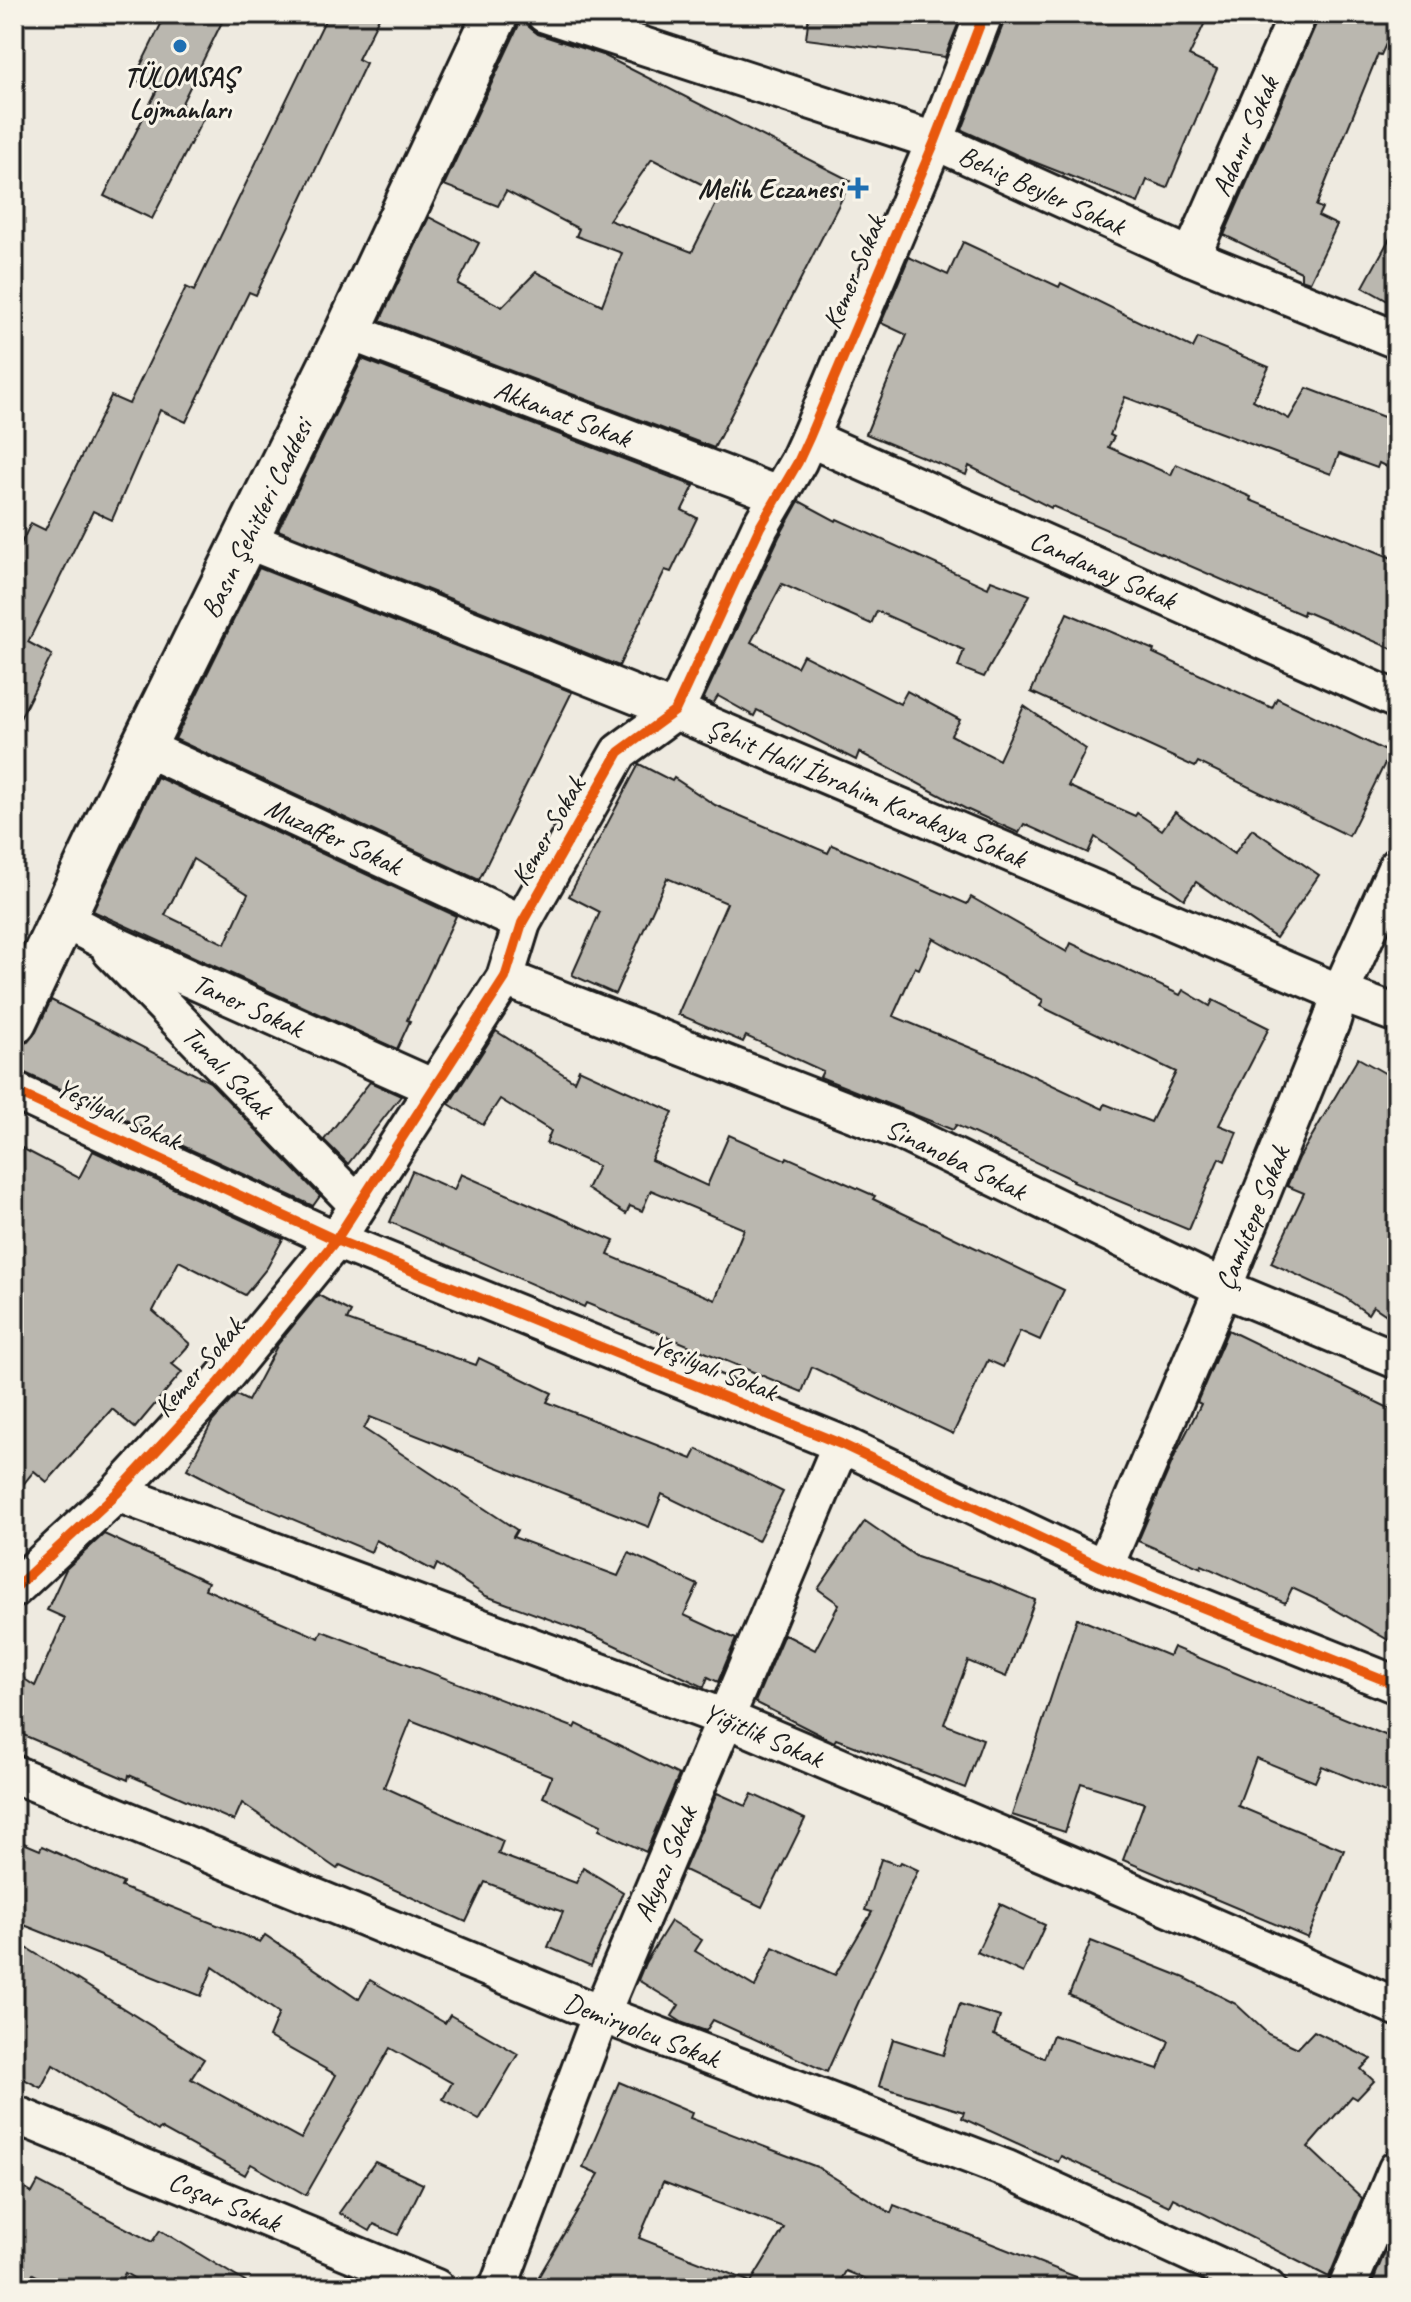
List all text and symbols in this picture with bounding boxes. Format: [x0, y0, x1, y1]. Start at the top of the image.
marker: TÜLOMSAŞ Lojmanları [171, 37, 189, 55]
place label: TÜLOMSAŞ Lojmanları [124, 59, 243, 126]
street label: Adanır Sokak [1203, 70, 1287, 202]
street label: Behiç Beyler Sokak [953, 137, 1132, 244]
place label: Melih Eczanesi [698, 171, 846, 206]
marker: Melih Eczanesi [849, 179, 867, 197]
street label: Kemer Sokak [814, 208, 894, 334]
street label: Akkanat Sokak [490, 372, 637, 456]
street label: Basın Şehitleri Caddesi [192, 410, 322, 624]
street label: Candanay Sokak [1025, 522, 1183, 618]
street label: Şehit Halil İbrahim Karakaya Sokak [702, 710, 1033, 876]
street label: Kemer Sokak [502, 768, 594, 892]
street label: Muzaffer Sokak [260, 789, 409, 884]
street label: Taner Sokak [187, 965, 311, 1046]
street label: Tunalı Sokak [175, 1018, 282, 1127]
street label: Yeşilyalı Sokak [51, 1069, 188, 1158]
street label: Sinanoba Sokak [881, 1110, 1034, 1209]
street label: Çamlıtepe Sokak [1207, 1138, 1298, 1296]
street label: Kemer Sokak [146, 1309, 253, 1424]
street label: Yeşilyalı Sokak [645, 1326, 784, 1409]
street label: Yiğitlik Sokak [698, 1694, 830, 1776]
street label: Akyazı Sokak [625, 1799, 705, 1927]
street label: Demiryolcu Sokak [559, 1984, 727, 2076]
street label: Coşar Sokak [164, 2163, 287, 2241]

